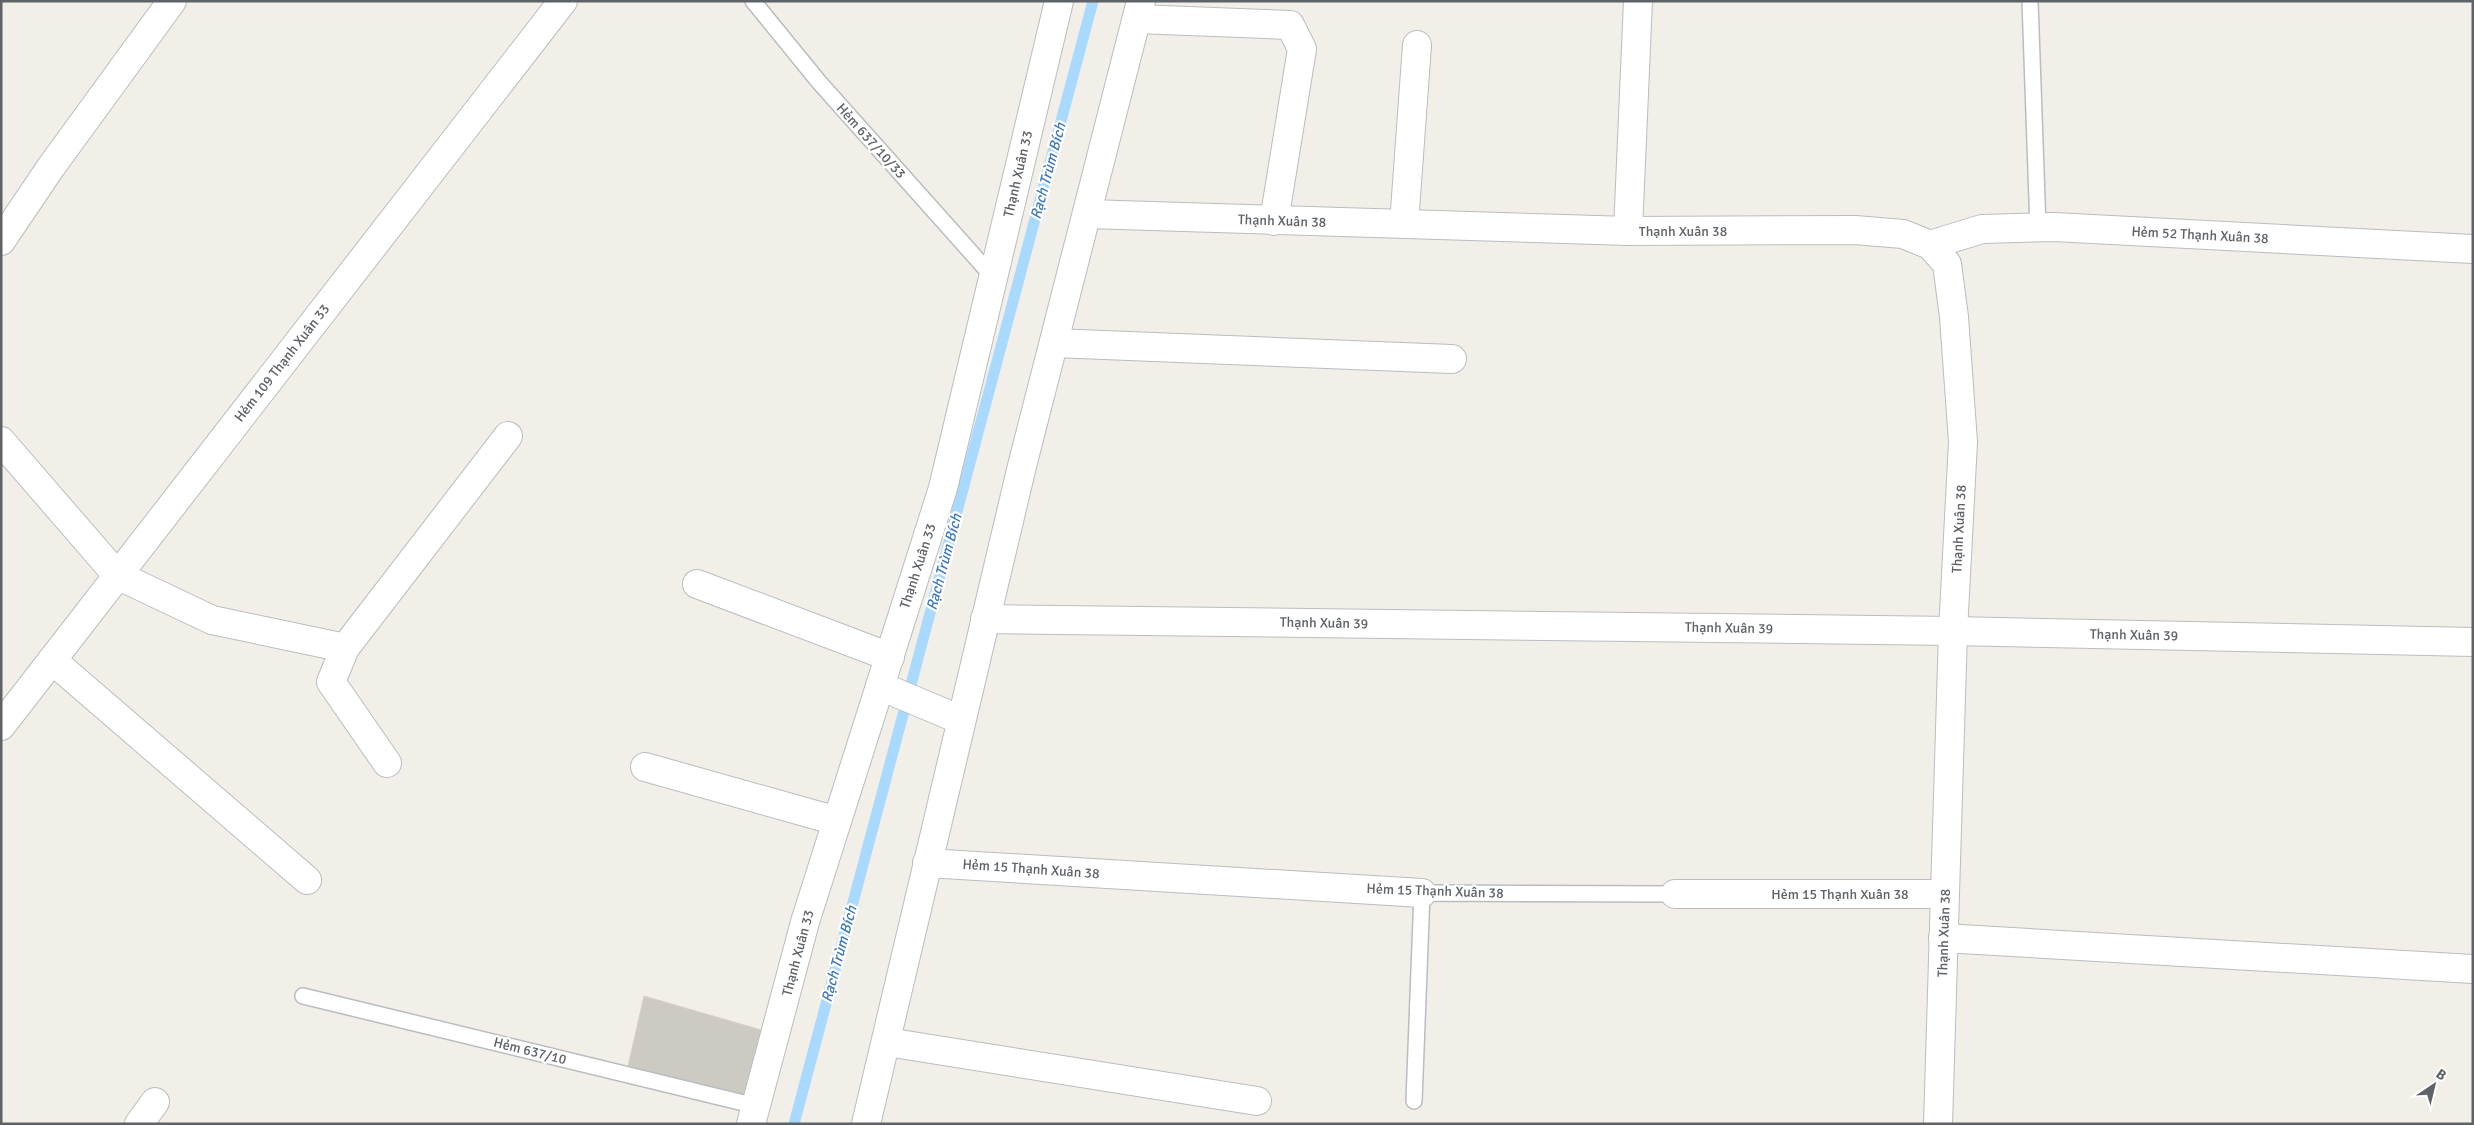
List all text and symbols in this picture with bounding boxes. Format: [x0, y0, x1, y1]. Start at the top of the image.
street label: Hẻm 637/10/33 [833, 100, 909, 182]
water label: Rạch Trùm Bích [1026, 120, 1070, 221]
street label: Thạnh Xuân 33 [1000, 129, 1036, 219]
street label: Thạnh Xuân 38 [1238, 211, 1326, 231]
street label: Thạnh Xuân 38 [1639, 223, 1727, 240]
street label: Hẻm 52 Thạnh Xuân 38 [2131, 223, 2269, 247]
street label: Hẻm 109 Thạnh Xuân 33 [231, 301, 333, 425]
street label: Thạnh Xuân 38 [1948, 484, 1970, 574]
water label: Rạch Trùm Bích [922, 511, 966, 612]
street label: Thạnh Xuân 33 [896, 521, 940, 611]
street label: Thạnh Xuân 39 [1280, 614, 1368, 632]
street label: Thạnh Xuân 39 [1685, 619, 1773, 637]
street label: Thạnh Xuân 39 [2090, 626, 2178, 644]
street label: Hẻm 15 Thạnh Xuân 38 [962, 856, 1100, 882]
street label: Hẻm 15 Thạnh Xuân 38 [1366, 880, 1504, 902]
street label: Hẻm 15 Thạnh Xuân 38 [1771, 886, 1909, 903]
street label: Thạnh Xuân 38 [1934, 889, 1954, 977]
water label: Rạch Trùm Bích [817, 903, 861, 1004]
street label: Thạnh Xuân 33 [778, 908, 818, 998]
street label: Hẻm 637/10 [492, 1034, 568, 1068]
north arrow [2409, 1060, 2459, 1110]
text: B [2433, 1065, 2450, 1084]

